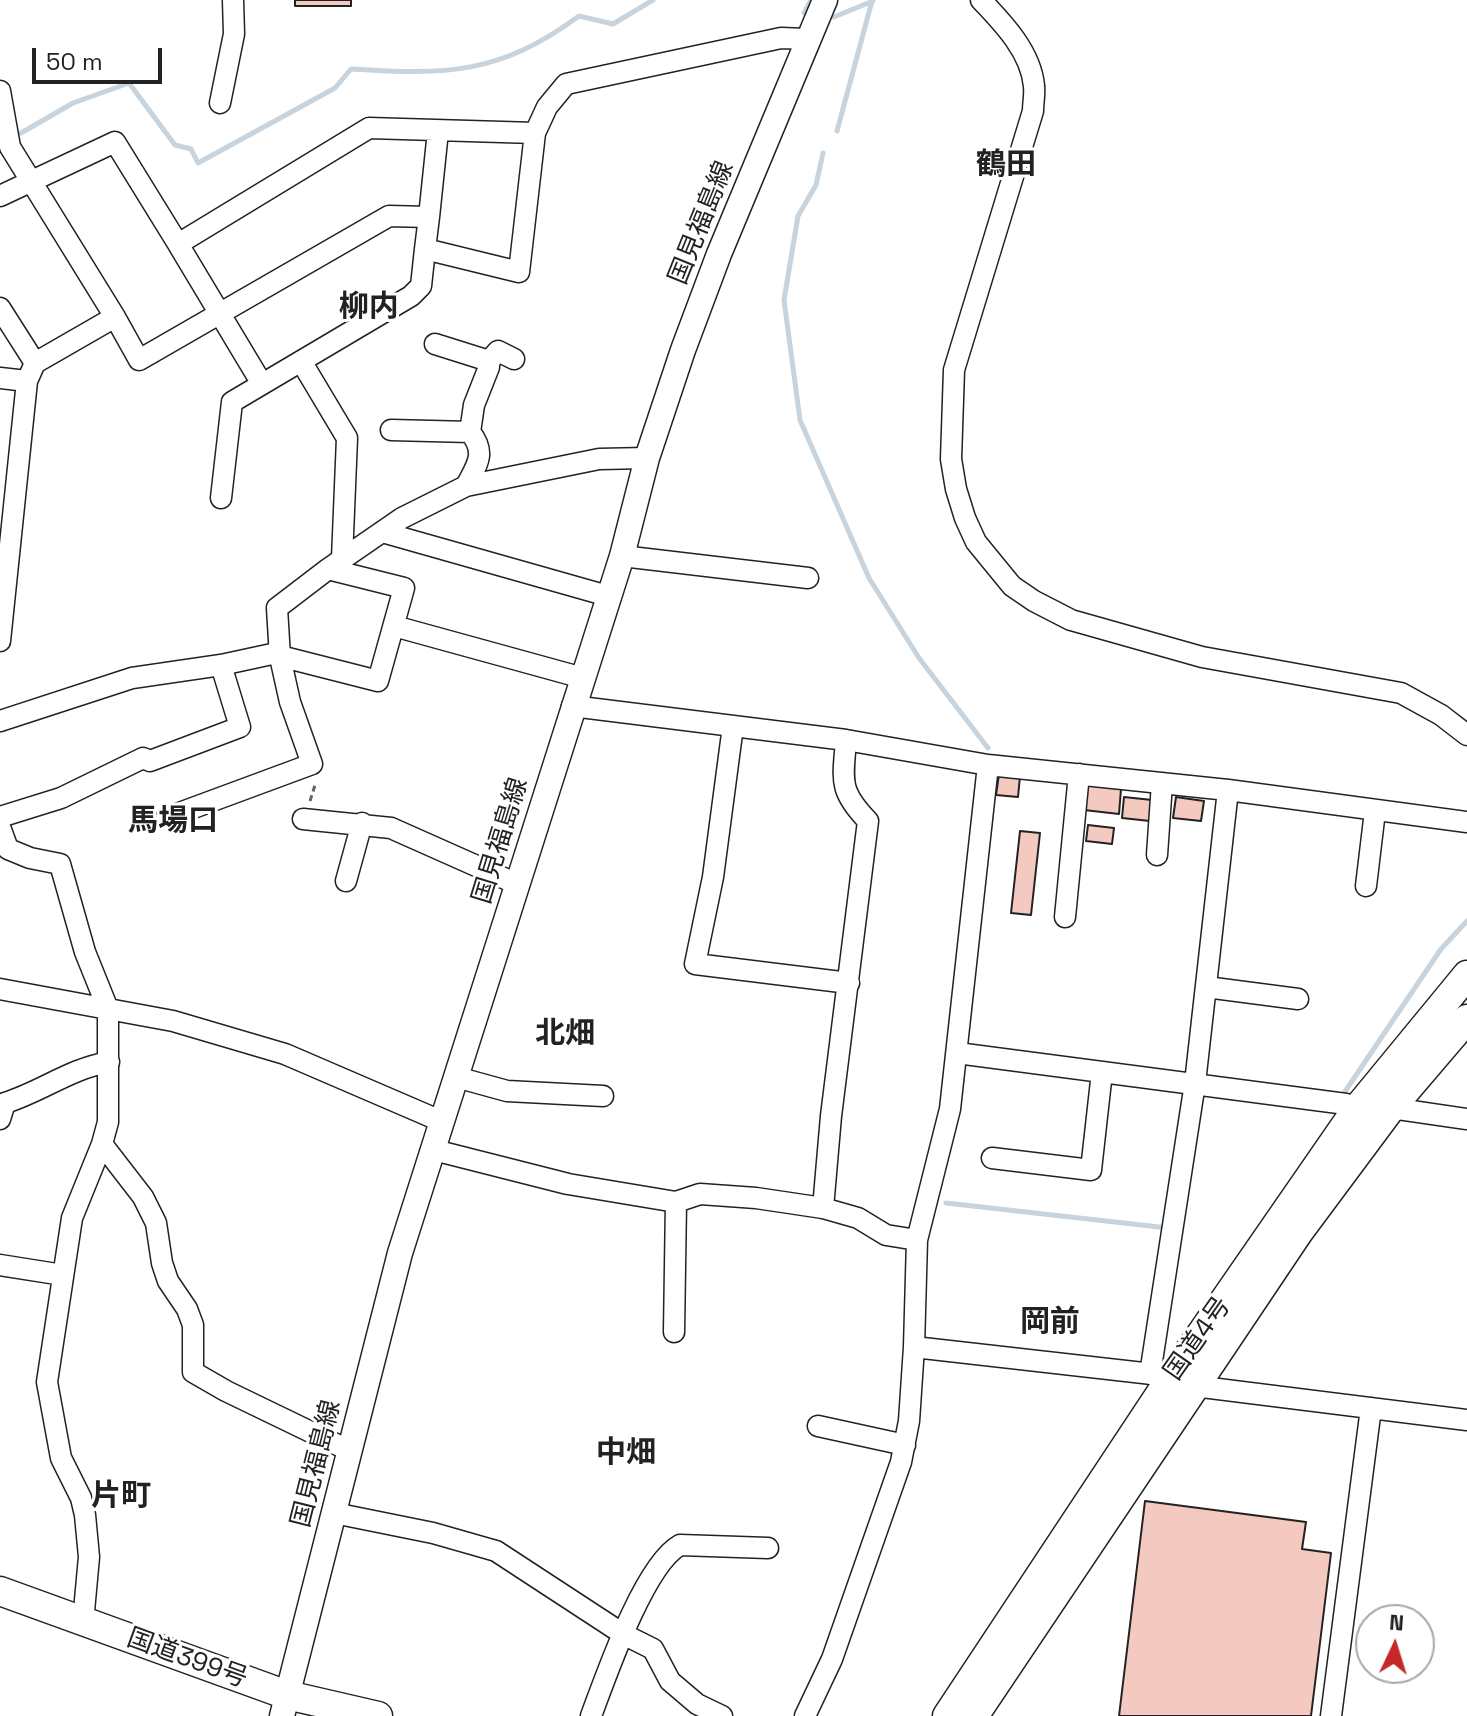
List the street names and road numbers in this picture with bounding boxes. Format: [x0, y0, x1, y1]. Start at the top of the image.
street label: 国見福島線 [663, 157, 741, 289]
street label: 国見福島線 [467, 774, 535, 908]
street label: 国道4号 [1158, 1291, 1238, 1387]
street label: 国見福島線 [286, 1397, 348, 1531]
street label: 国道399号 [123, 1623, 251, 1695]

